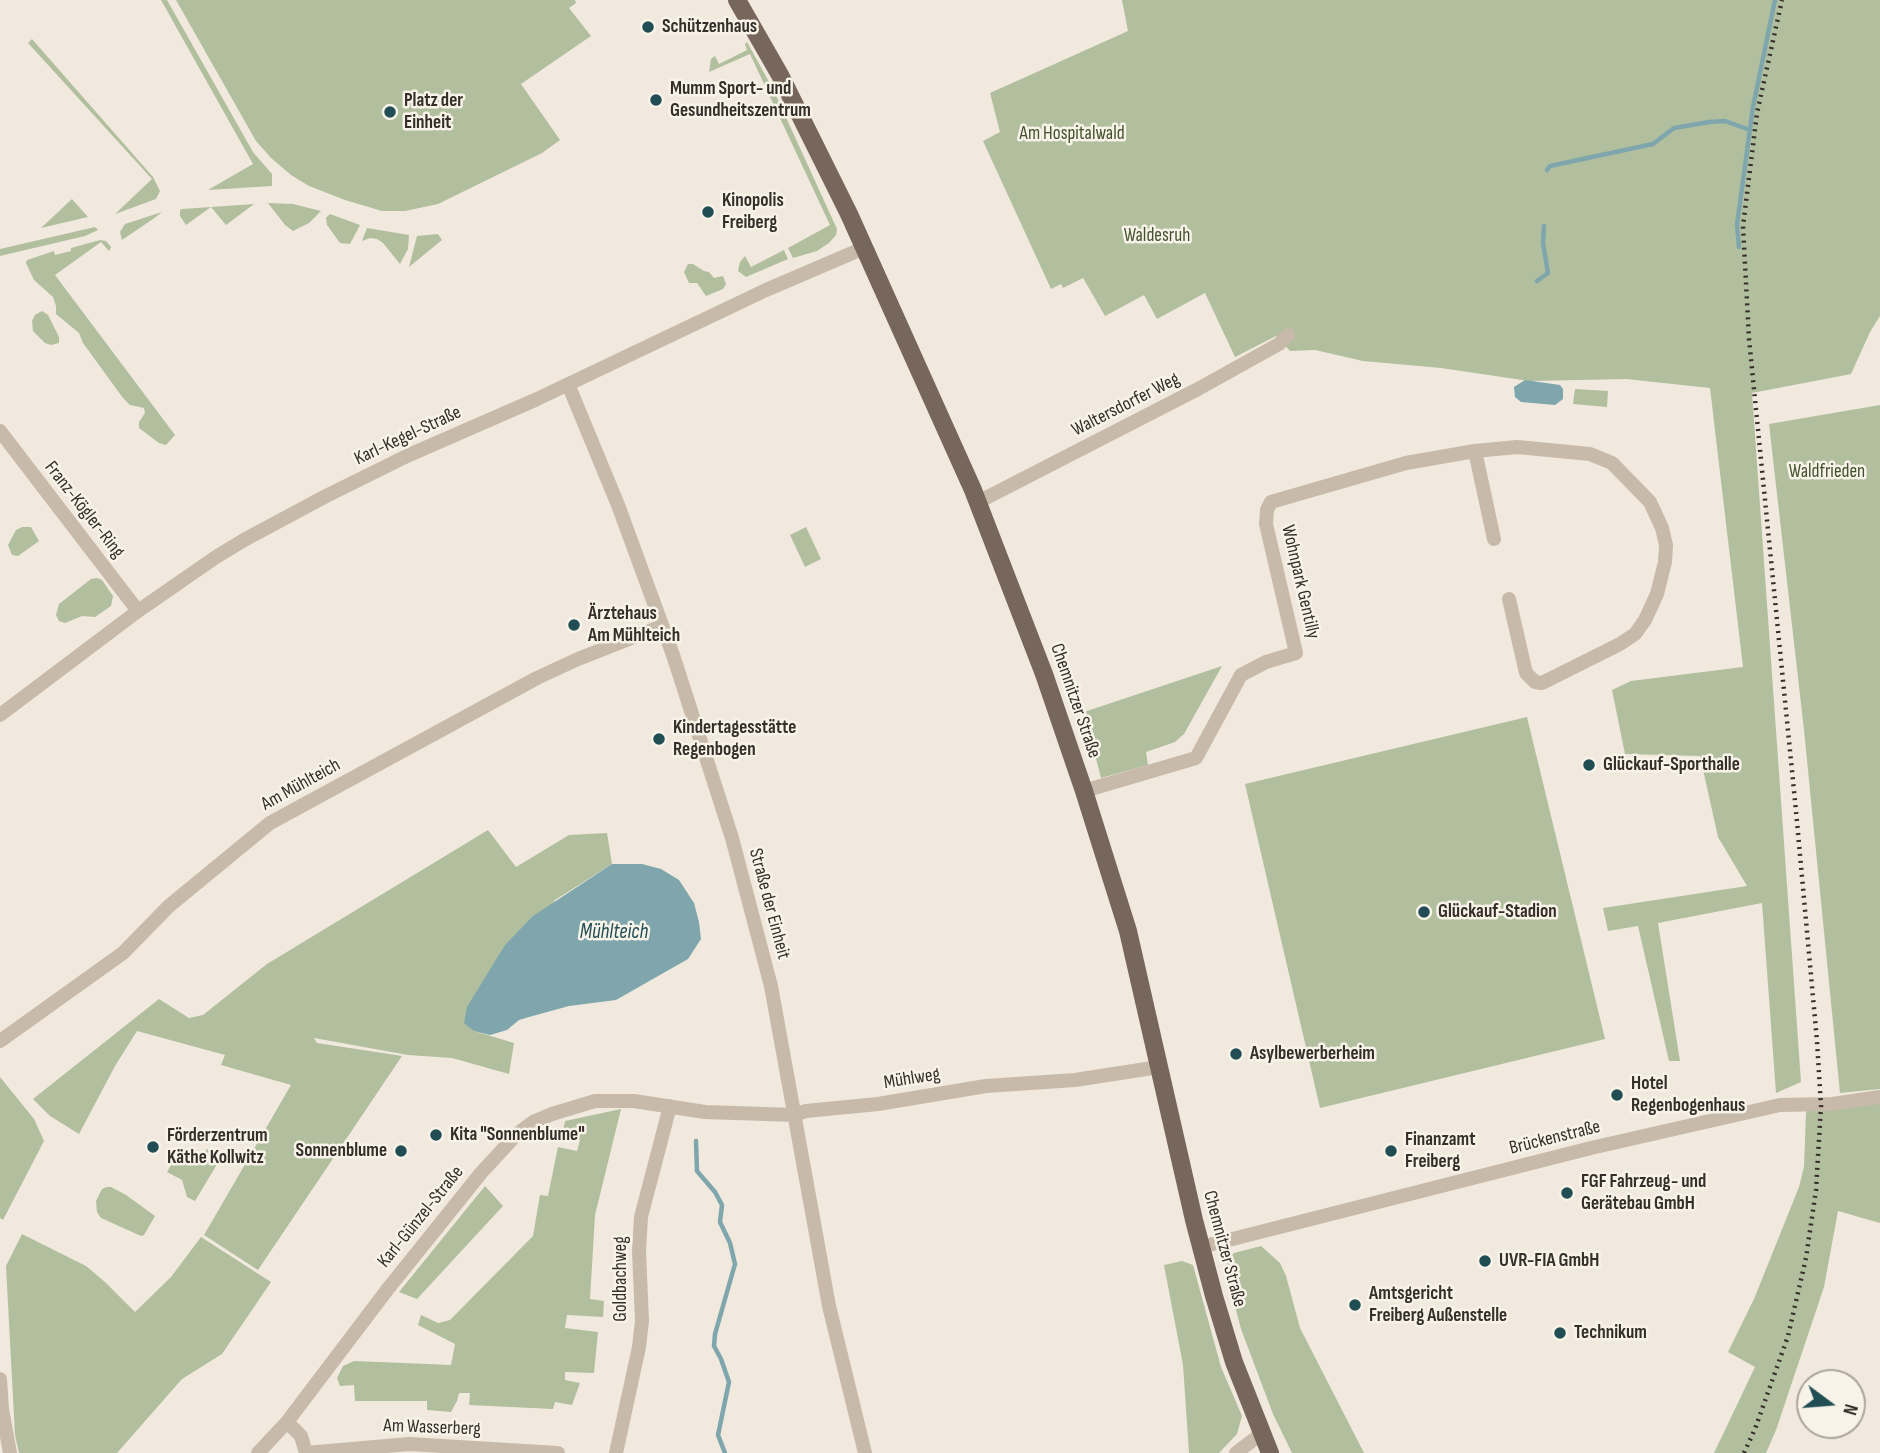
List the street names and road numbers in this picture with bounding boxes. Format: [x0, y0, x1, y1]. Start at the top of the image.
street label: Waltersdorfer Weg [1068, 368, 1184, 442]
street label: Karl-Kegel-Straße [351, 401, 465, 471]
street label: Franz-Kögler-Ring [39, 457, 129, 563]
street label: Wohnpark Gentilly [1276, 523, 1324, 641]
street label: Chemnitzer Straße [1045, 641, 1105, 761]
street label: Am Mühlteich [257, 754, 345, 816]
street label: Straße der Einheit [743, 846, 795, 962]
street label: Mühlweg [882, 1063, 942, 1095]
street label: Brückenstraße [1507, 1116, 1603, 1160]
street label: Karl-Günzel-Straße [373, 1162, 469, 1272]
street label: Chemnitzer Straße [1198, 1188, 1250, 1310]
street label: Goldbachweg [610, 1236, 632, 1322]
street label: Am Wasserberg [383, 1415, 481, 1441]

